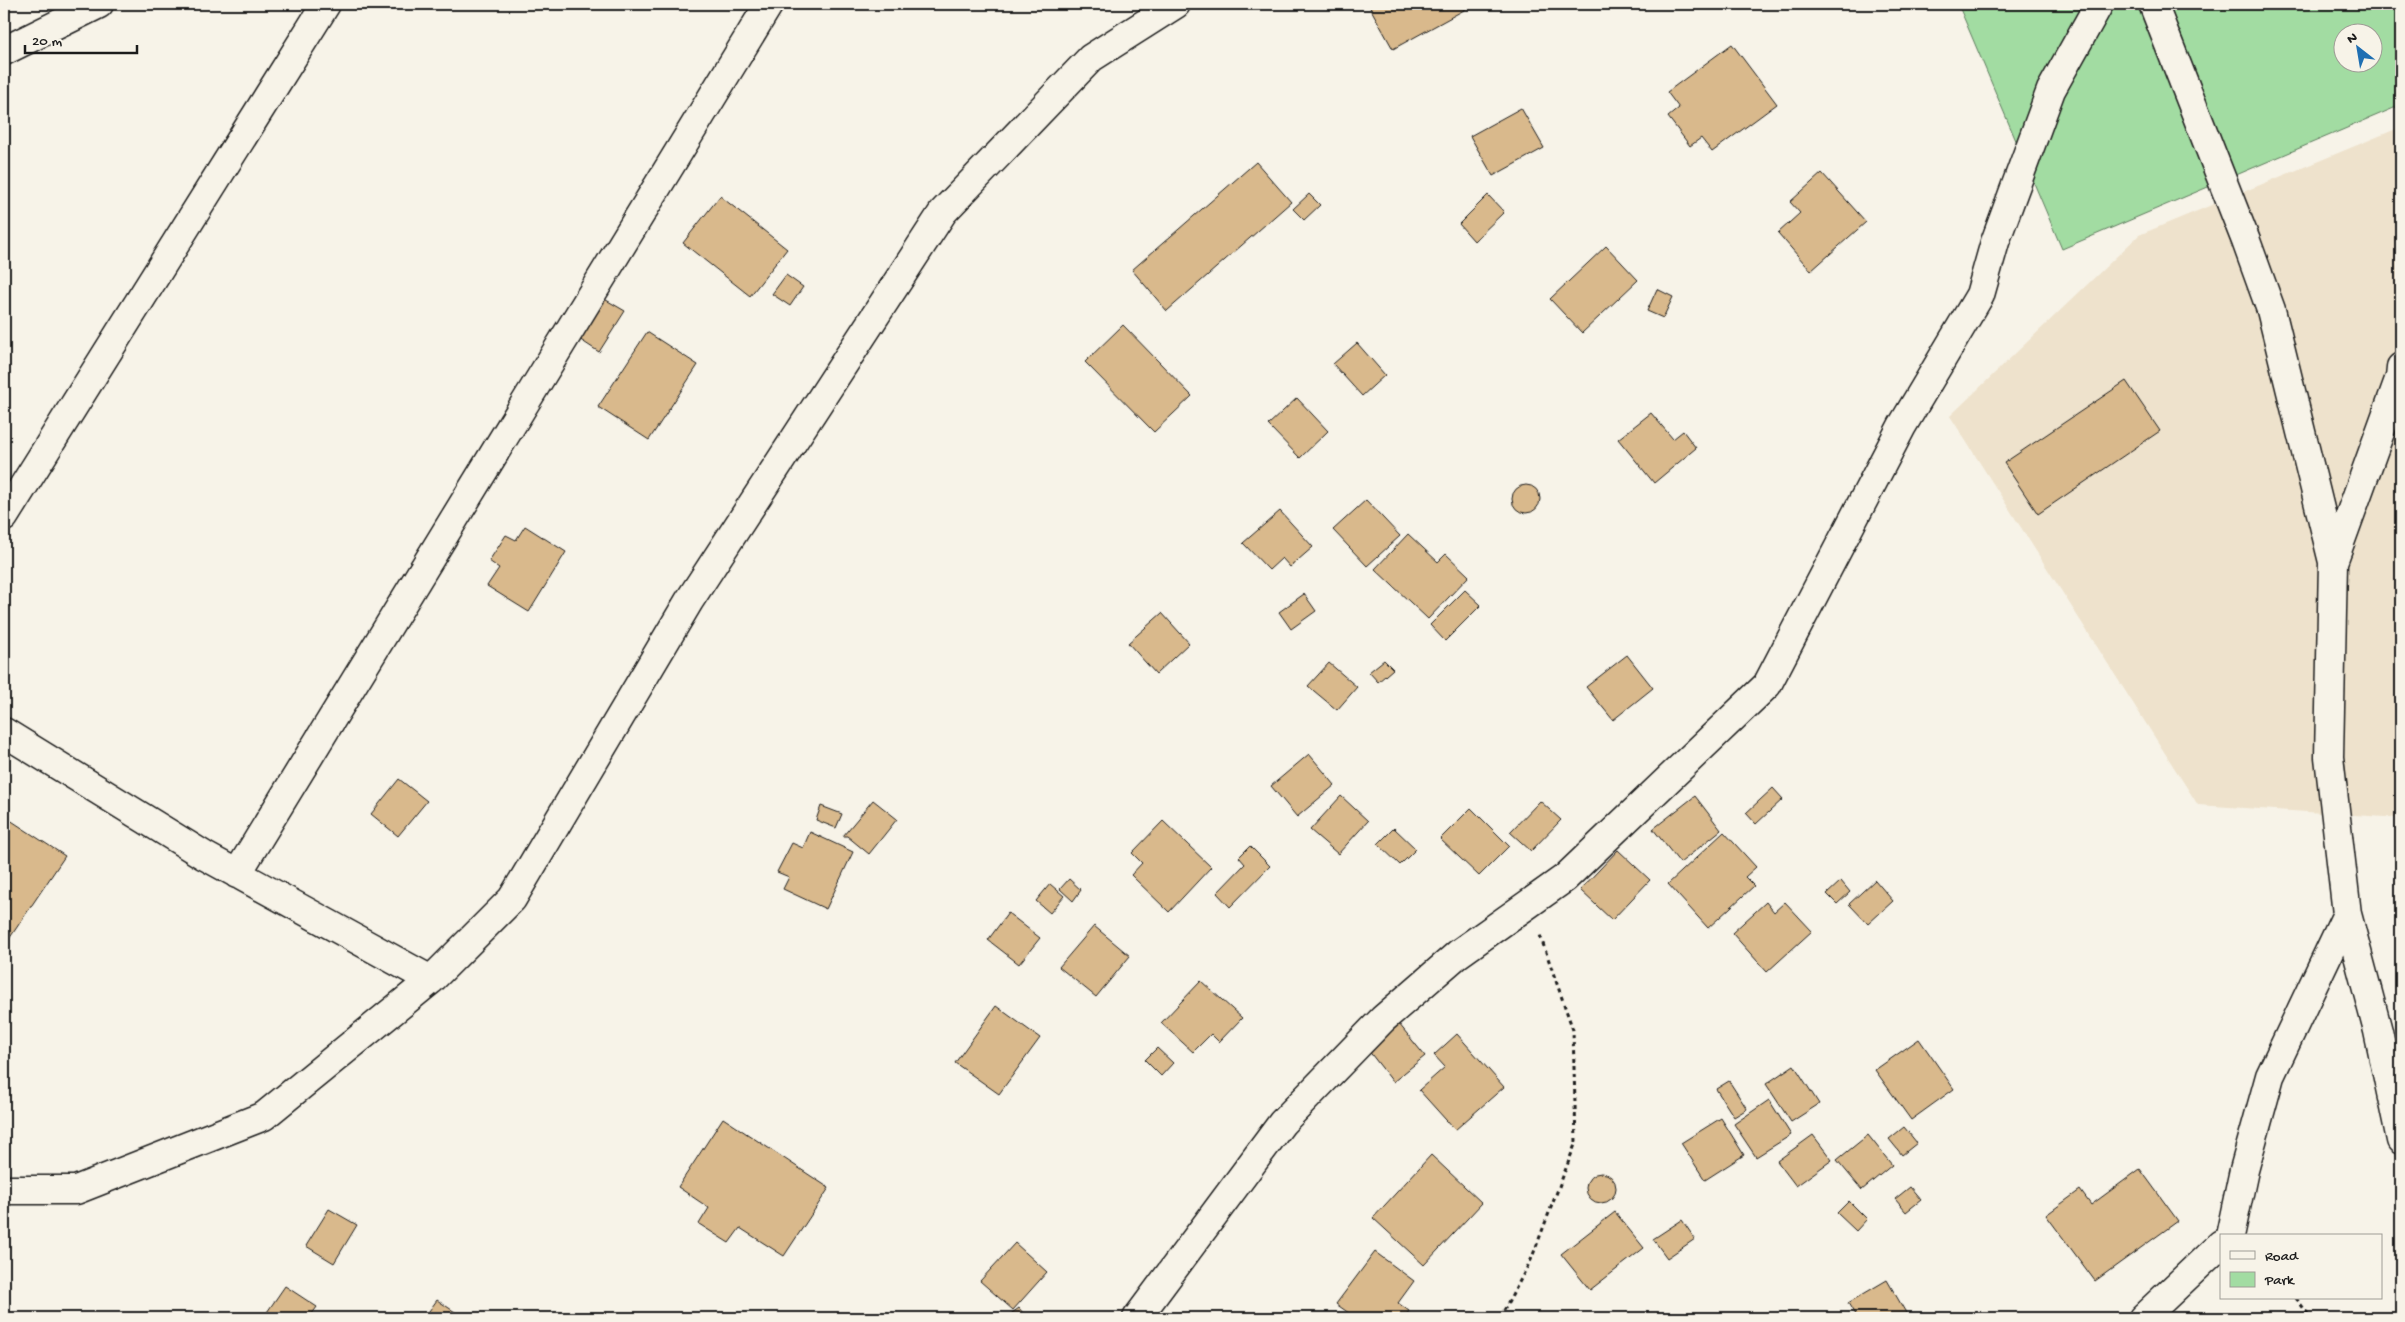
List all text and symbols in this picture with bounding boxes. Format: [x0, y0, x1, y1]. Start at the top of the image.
scale bar [25, 22, 138, 54]
north arrow [2332, 22, 2382, 72]
text: N [2344, 29, 2361, 49]
text: 20 m [32, 33, 62, 51]
legend [2220, 1234, 2382, 1300]
text: Road [2265, 1248, 2299, 1266]
text: Park [2264, 1272, 2295, 1290]

